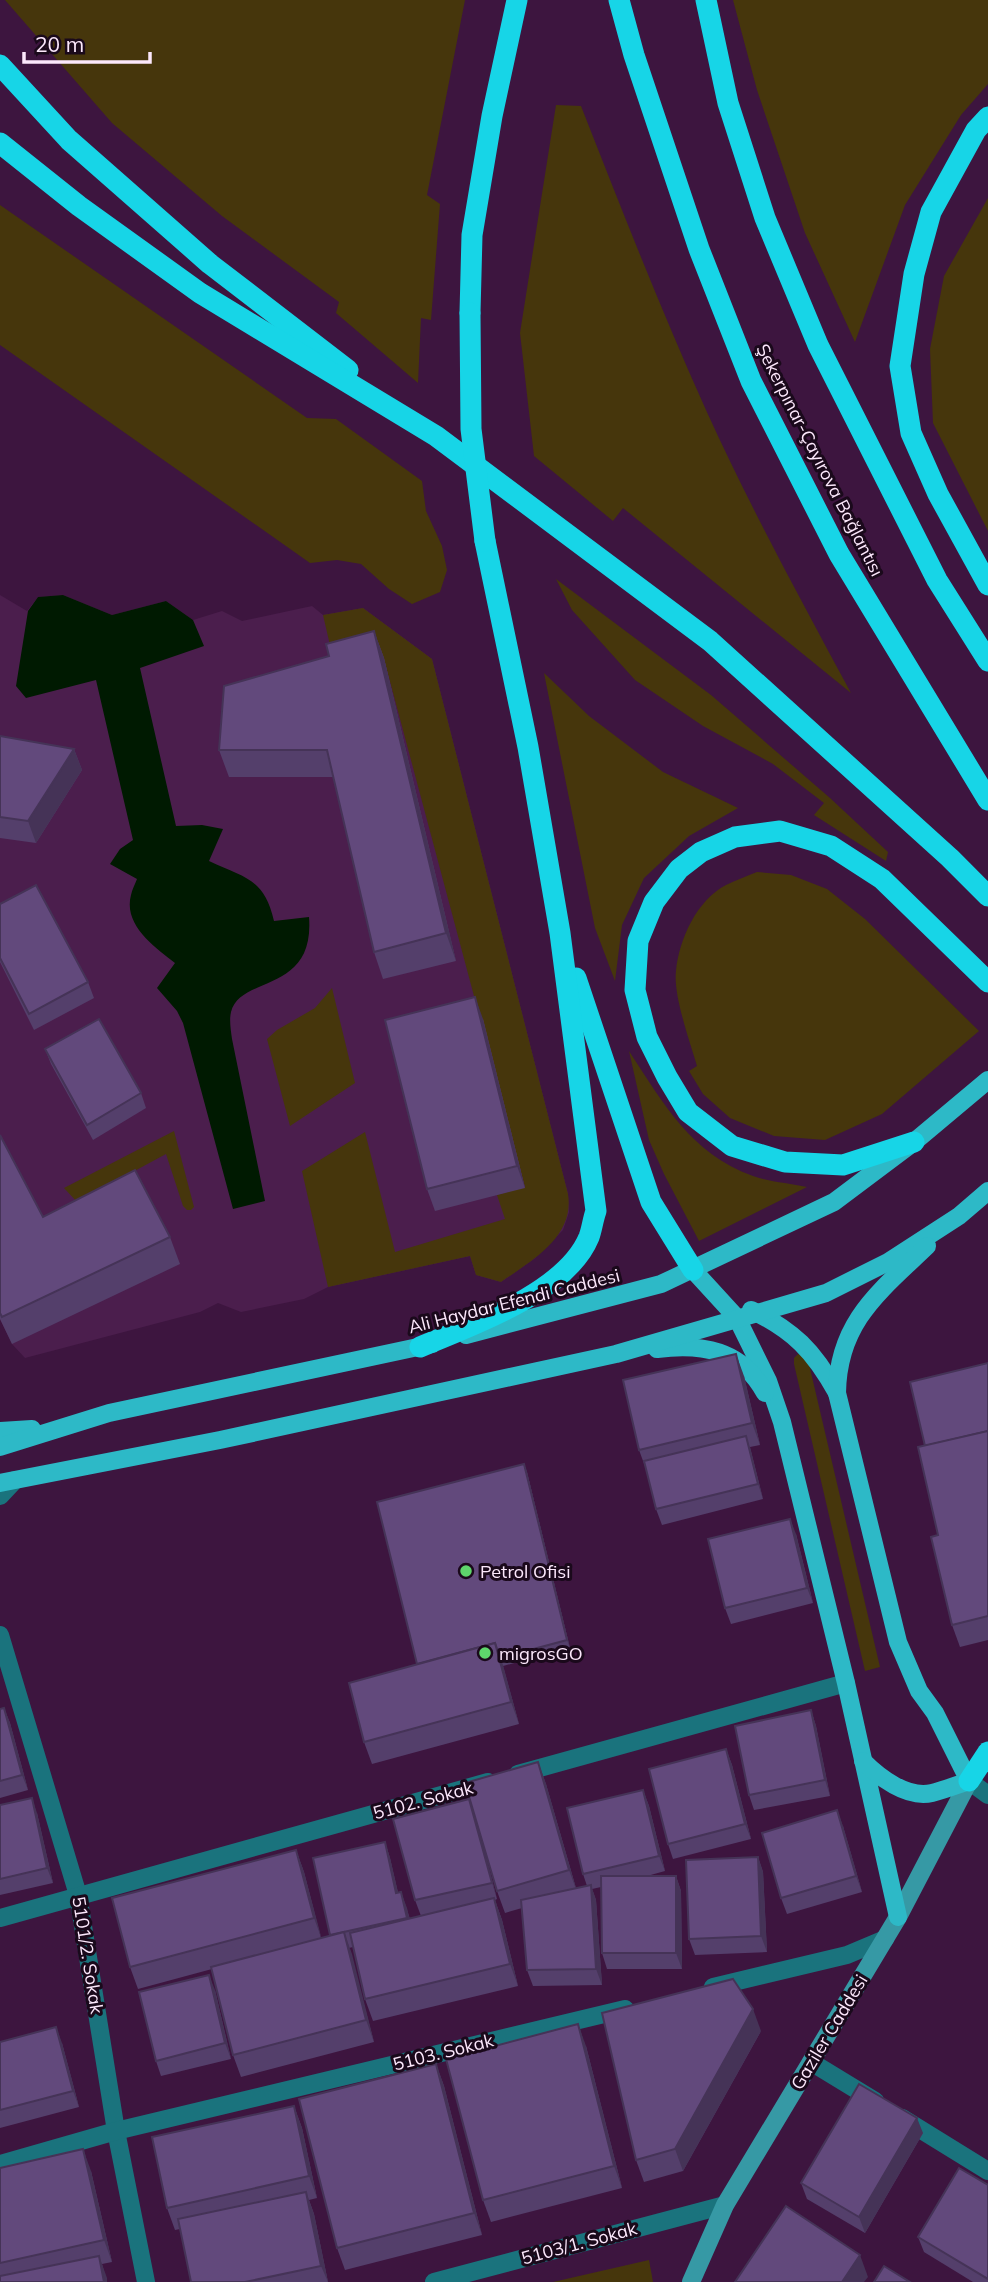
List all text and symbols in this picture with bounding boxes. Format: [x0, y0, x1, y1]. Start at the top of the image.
scale bar [24, 21, 150, 65]
text: 20 m [35, 31, 84, 57]
street label: Şekerpınar-Çayırova Bağlantısı [751, 340, 889, 580]
street label: Ali Haydar Efendi Caddesi [406, 1264, 622, 1338]
place label: Petrol Ofisi [480, 1560, 571, 1583]
marker: Petrol Ofisi [458, 1563, 474, 1579]
place label: migrosGO [499, 1642, 583, 1665]
marker: migrosGO [477, 1645, 493, 1661]
street label: 5102. Sokak [370, 1775, 476, 1824]
street label: 5101/2. Sokak [67, 1895, 109, 2016]
street label: Gaziler Caddesi [786, 1970, 872, 2094]
street label: 5103. Sokak [390, 2028, 496, 2076]
street label: 5103/1. Sokak [519, 2216, 640, 2269]

